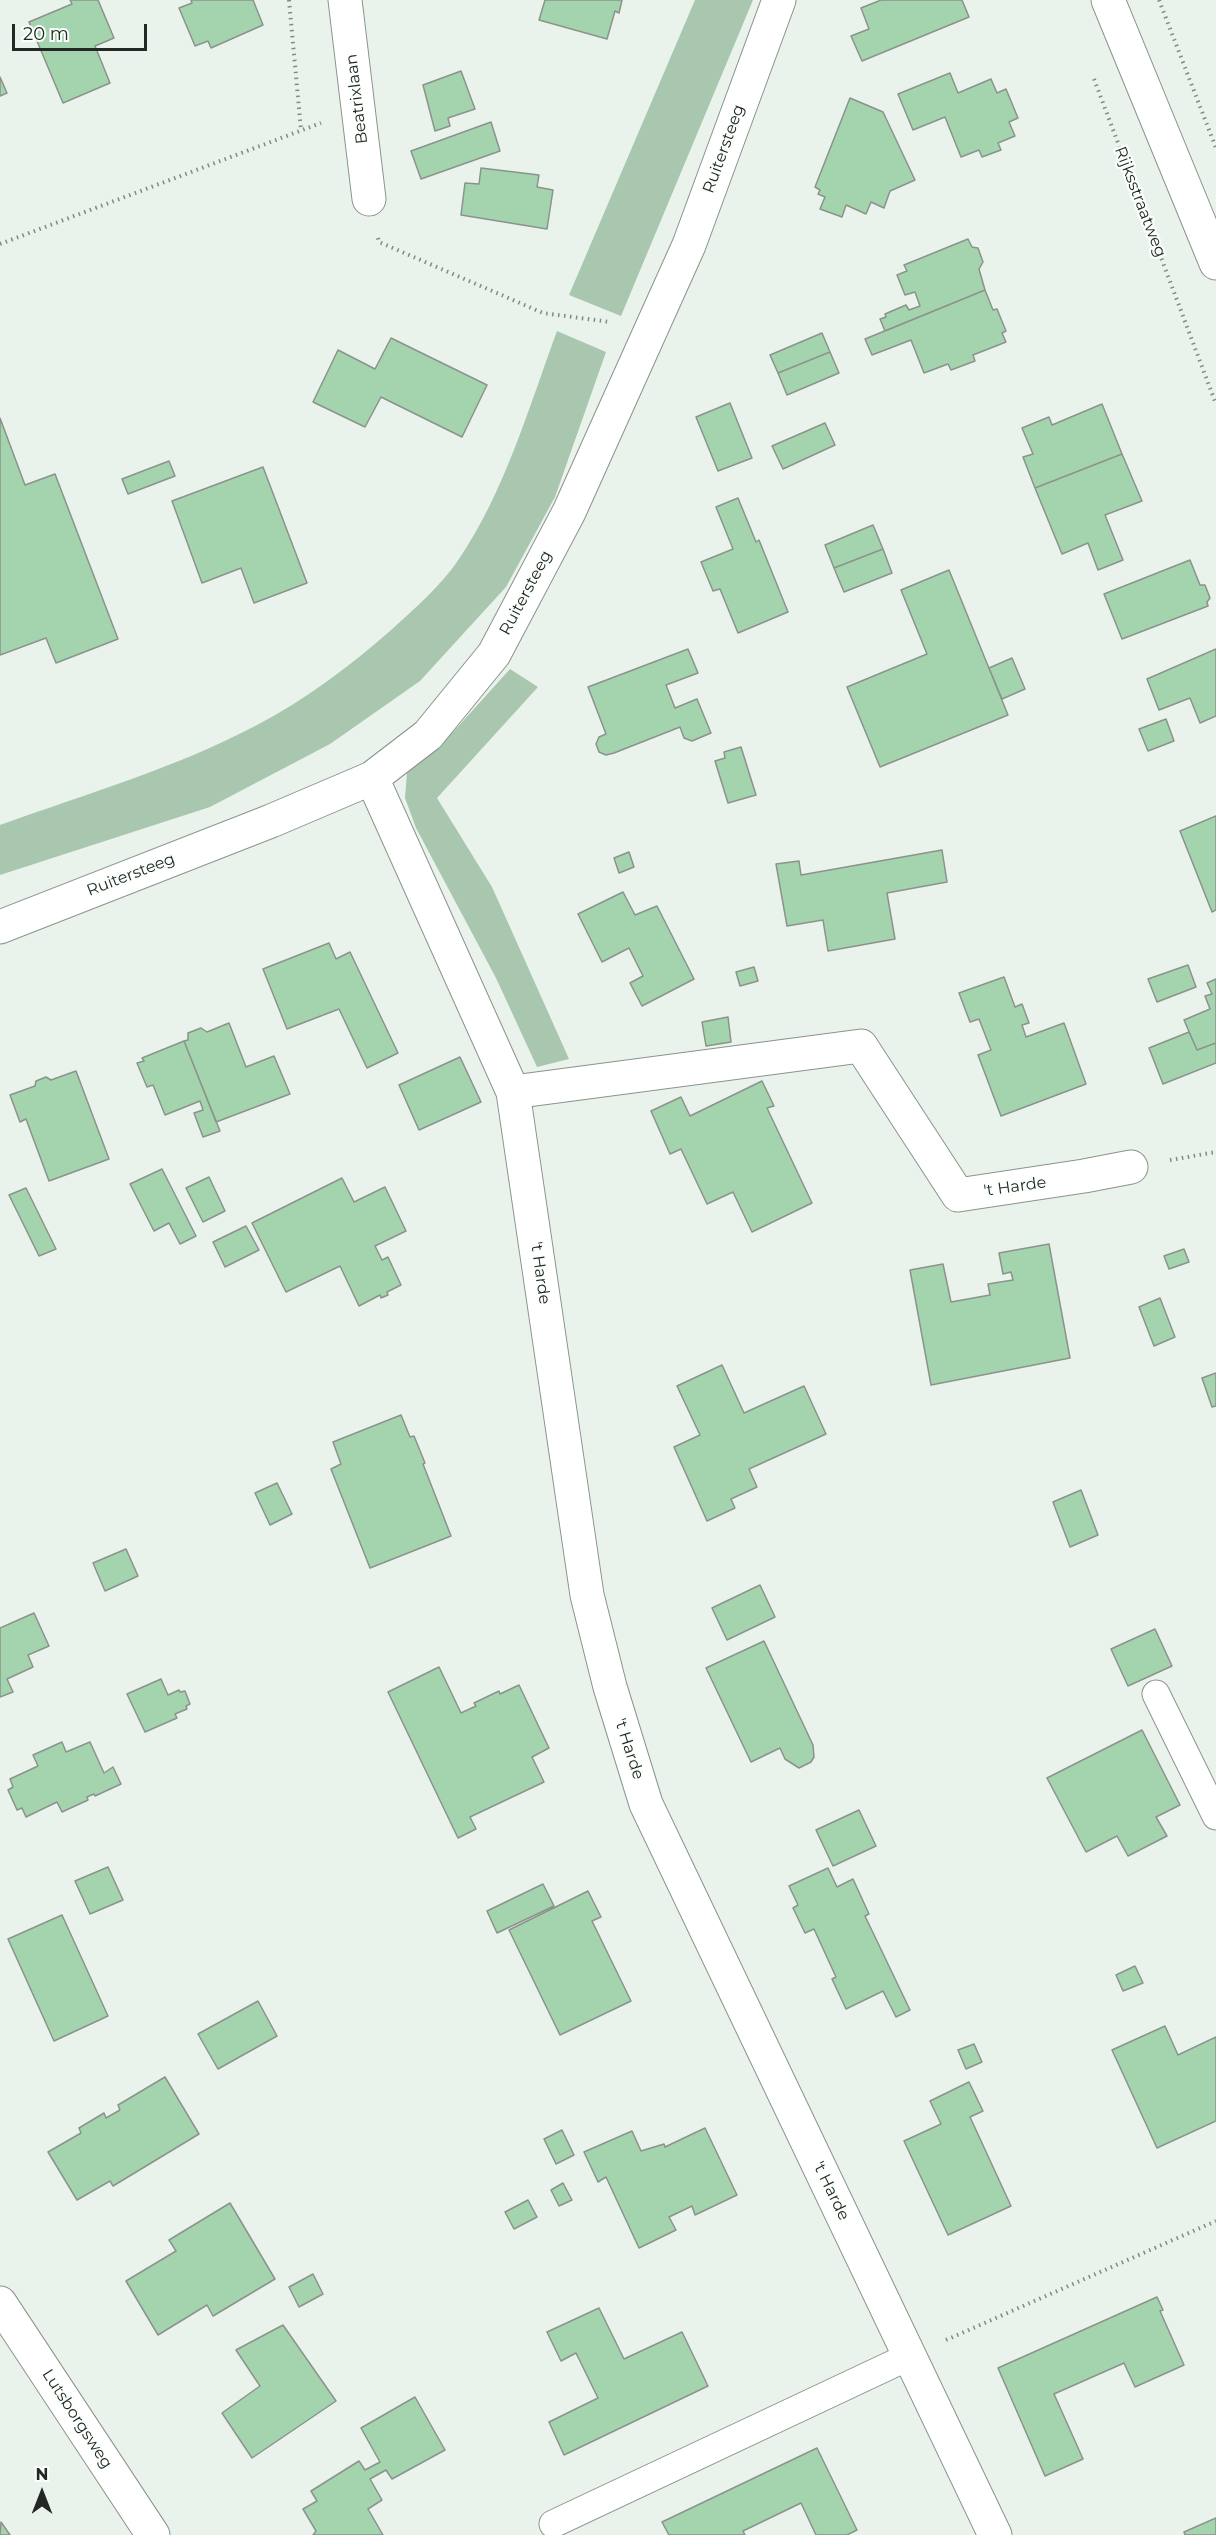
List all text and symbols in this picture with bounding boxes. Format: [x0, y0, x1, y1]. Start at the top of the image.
scale bar [15, 12, 150, 50]
text: 20 m [23, 23, 69, 45]
street label: Beatrixlaan [342, 53, 372, 145]
street label: Ruitersteeg [699, 102, 749, 196]
street label: Rijksstraatweg [1110, 144, 1170, 260]
street label: Ruitersteeg [496, 547, 556, 639]
street label: Ruitersteeg [84, 849, 178, 901]
street label: 't Harde [982, 1173, 1048, 1201]
street label: 't Harde [526, 1240, 554, 1306]
street label: 't Harde [610, 1716, 648, 1782]
street label: 't Harde [809, 2158, 853, 2224]
street label: Lutsborgsweg [38, 2366, 116, 2472]
north arrow [12, 2463, 72, 2523]
text: N [36, 2465, 48, 2484]

